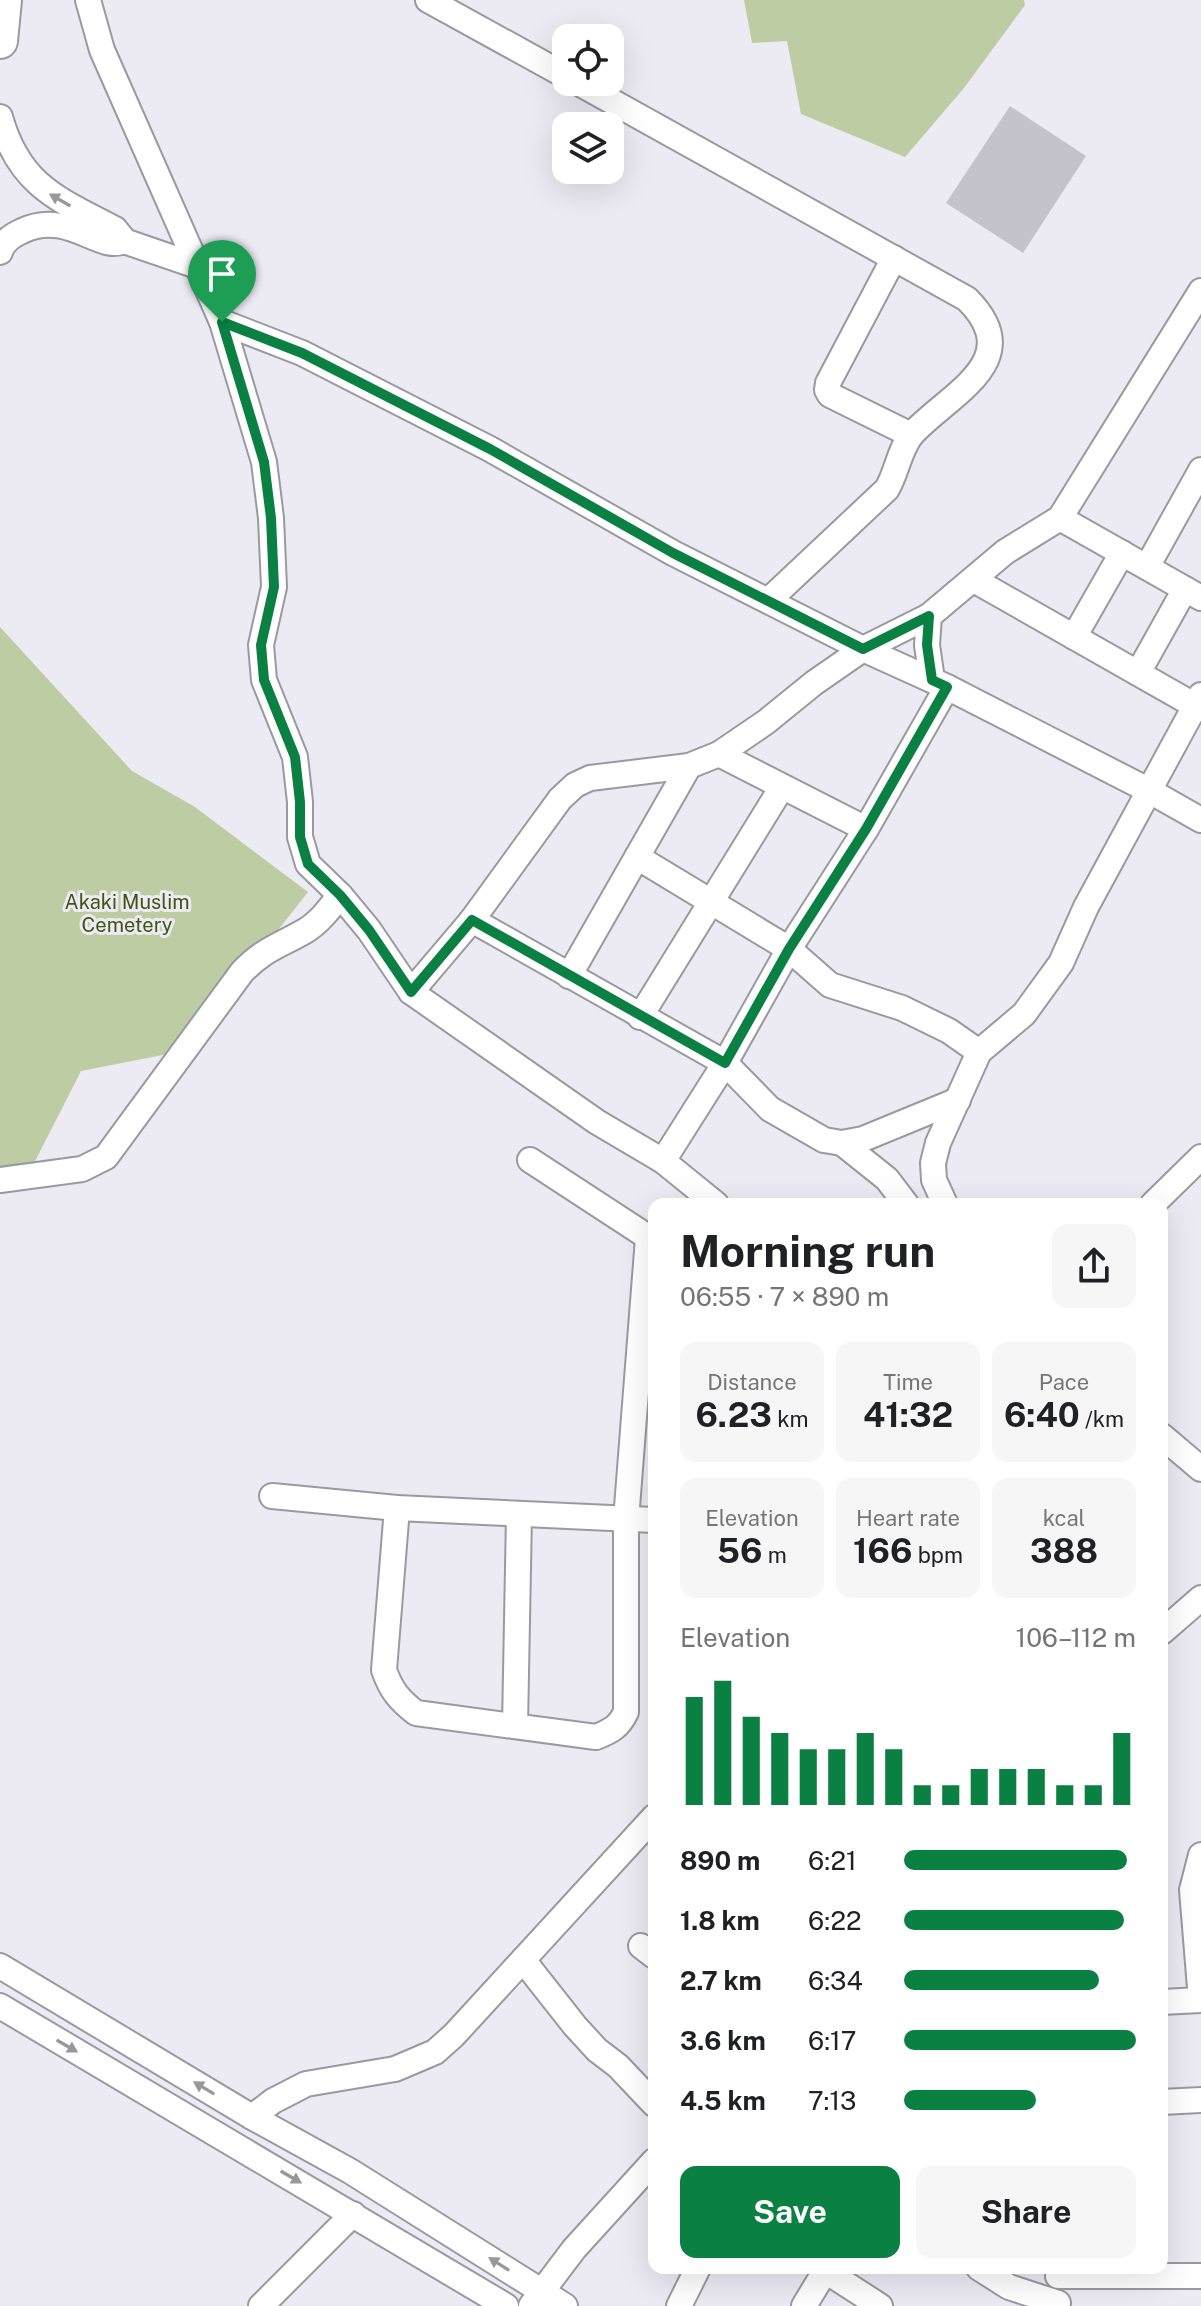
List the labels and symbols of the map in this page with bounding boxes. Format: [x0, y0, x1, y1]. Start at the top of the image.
one-way arrow [48, 193, 71, 207]
pin [188, 240, 256, 322]
park label: Akaki Muslim Cemetery [64, 890, 190, 937]
one-way arrow [56, 2039, 78, 2053]
one-way arrow [193, 2081, 215, 2095]
one-way arrow [280, 2170, 302, 2184]
one-way arrow [488, 2258, 510, 2272]

